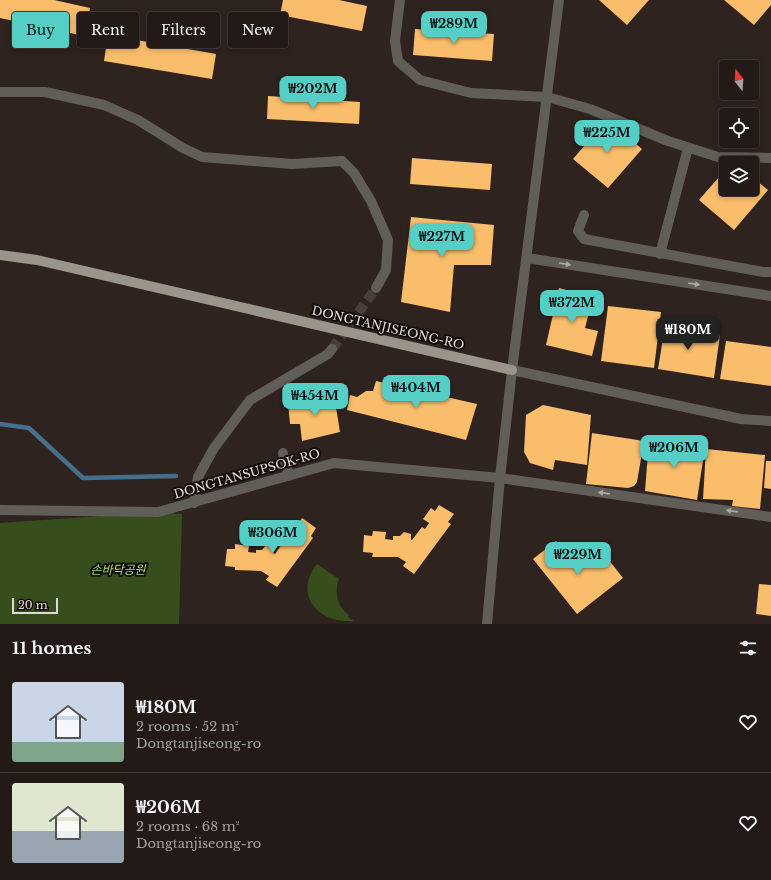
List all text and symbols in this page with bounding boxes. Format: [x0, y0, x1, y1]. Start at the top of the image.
pin: ₩289M [426, 11, 482, 45]
chip: Buy [12, 12, 69, 48]
chip: Rent [77, 12, 139, 48]
chip: Filters [147, 12, 220, 48]
chip: New [228, 12, 288, 48]
text: ₩289M [430, 15, 478, 32]
north arrow [719, 60, 759, 100]
map controls [719, 60, 759, 196]
pin: ₩202M [285, 76, 341, 110]
text: ₩202M [288, 80, 338, 97]
button: locate [719, 108, 759, 148]
pin: ₩225M [579, 120, 635, 154]
text: ₩225M [583, 124, 631, 141]
button: layers [719, 156, 759, 196]
pin: ₩227M [414, 224, 470, 258]
text: ₩227M [419, 228, 465, 245]
one-way arrow [559, 261, 571, 267]
one-way arrow [688, 281, 700, 287]
pin: ₩372M [544, 290, 600, 324]
text: ₩372M [549, 294, 595, 311]
street label: DONGTANJISEONG-RO [310, 303, 466, 352]
pin: ₩180M [660, 317, 716, 351]
text: ₩180M [665, 321, 711, 338]
pin: ₩404M [388, 375, 444, 409]
text: ₩404M [391, 379, 441, 396]
pin: ₩454M [287, 383, 343, 417]
text: ₩454M [291, 387, 339, 404]
pin: ₩206M [646, 435, 702, 469]
text: ₩206M [649, 439, 699, 456]
street label: DONGTANSUPSOK-RO [172, 445, 322, 502]
one-way arrow [598, 490, 610, 496]
one-way arrow [726, 508, 738, 514]
pin: ₩306M [245, 520, 301, 554]
text: ₩306M [248, 524, 298, 541]
pin: ₩229M [550, 542, 606, 576]
text: ₩229M [554, 546, 602, 563]
park label: 손바닥공원 [90, 562, 147, 577]
scale bar [12, 596, 58, 615]
text: 20 m [18, 598, 48, 612]
icon: filters [737, 637, 759, 659]
text: 11 homes [12, 638, 91, 659]
text: ₩180M [136, 697, 196, 718]
icon: home [44, 698, 92, 746]
icon: heart [737, 711, 759, 733]
text: 2 rooms · 52 m² [136, 718, 239, 735]
text: Dongtanjiseong-ro [136, 735, 261, 752]
text: ₩206M [136, 797, 201, 818]
icon: home [44, 799, 92, 847]
icon: heart [737, 812, 759, 834]
text: 2 rooms · 68 m² [136, 818, 239, 835]
text: Dongtanjiseong-ro [136, 835, 261, 852]

